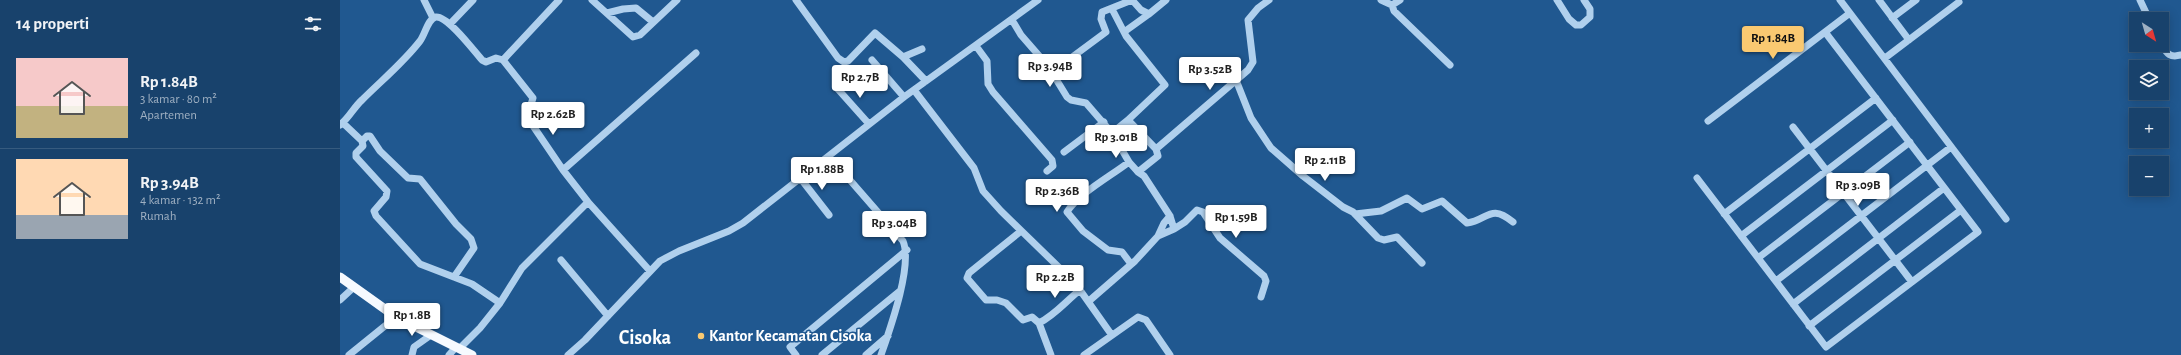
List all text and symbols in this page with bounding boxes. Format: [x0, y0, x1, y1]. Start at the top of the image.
north arrow [2129, 12, 2169, 52]
map controls [2129, 12, 2169, 196]
icon: filters [302, 13, 324, 35]
text: 14 properti [16, 15, 89, 32]
pin: Rp 1.84B [1732, 26, 1814, 60]
text: Rp 1.84B [1751, 32, 1795, 45]
pin: Rp 3.94B [1009, 54, 1091, 88]
pin: Rp 3.52B [1169, 57, 1251, 91]
text: Rp 3.94B [1027, 60, 1073, 73]
button: layers [2129, 60, 2169, 100]
text: Rp 3.52B [1188, 63, 1232, 76]
pin: Rp 2.7B [823, 65, 897, 99]
text: Rp 2.7B [841, 71, 879, 84]
text: Rp 1.84B [140, 73, 198, 90]
icon: home [48, 74, 96, 122]
text: 3 kamar · 80 m² [140, 93, 217, 106]
pin: Rp 2.62B [512, 102, 594, 136]
text: Rp 2.62B [530, 108, 576, 121]
button: + [2129, 108, 2169, 148]
text: Apartemen [140, 109, 197, 122]
pin: Rp 3.01B [1075, 125, 1157, 159]
text: Rp 3.01B [1094, 131, 1138, 144]
pin: Rp 2.11B [1284, 148, 1366, 182]
text: Rp 2.11B [1304, 154, 1346, 167]
button: − [2129, 156, 2169, 196]
pin: Rp 1.88B [781, 157, 863, 191]
text: Rp 1.88B [800, 163, 844, 176]
pin: Rp 3.09B [1817, 173, 1899, 207]
text: Rp 3.94B [140, 174, 199, 191]
icon: home [48, 175, 96, 223]
pin: Rp 2.36B [1016, 179, 1098, 213]
text: Rp 3.09B [1835, 179, 1881, 192]
text: Rp 2.36B [1035, 185, 1079, 198]
text: 4 kamar · 132 m² [140, 194, 221, 207]
pin: Rp 1.59B [1195, 205, 1277, 239]
text: Rumah [140, 210, 177, 223]
pin: Rp 3.04B [853, 211, 935, 245]
text: Rp 1.59B [1214, 211, 1258, 224]
text: Rp 3.04B [871, 217, 917, 230]
pin: Rp 2.2B [1018, 265, 1092, 299]
text: Rp 2.2B [1036, 271, 1074, 284]
pin: Rp 1.8B [375, 303, 449, 337]
text: Rp 1.8B [393, 309, 431, 322]
district label: Cisoka [619, 328, 672, 348]
place label: Kantor Kecamatan Cisoka [709, 328, 872, 344]
marker: Kantor Kecamatan Cisoka [696, 331, 706, 341]

